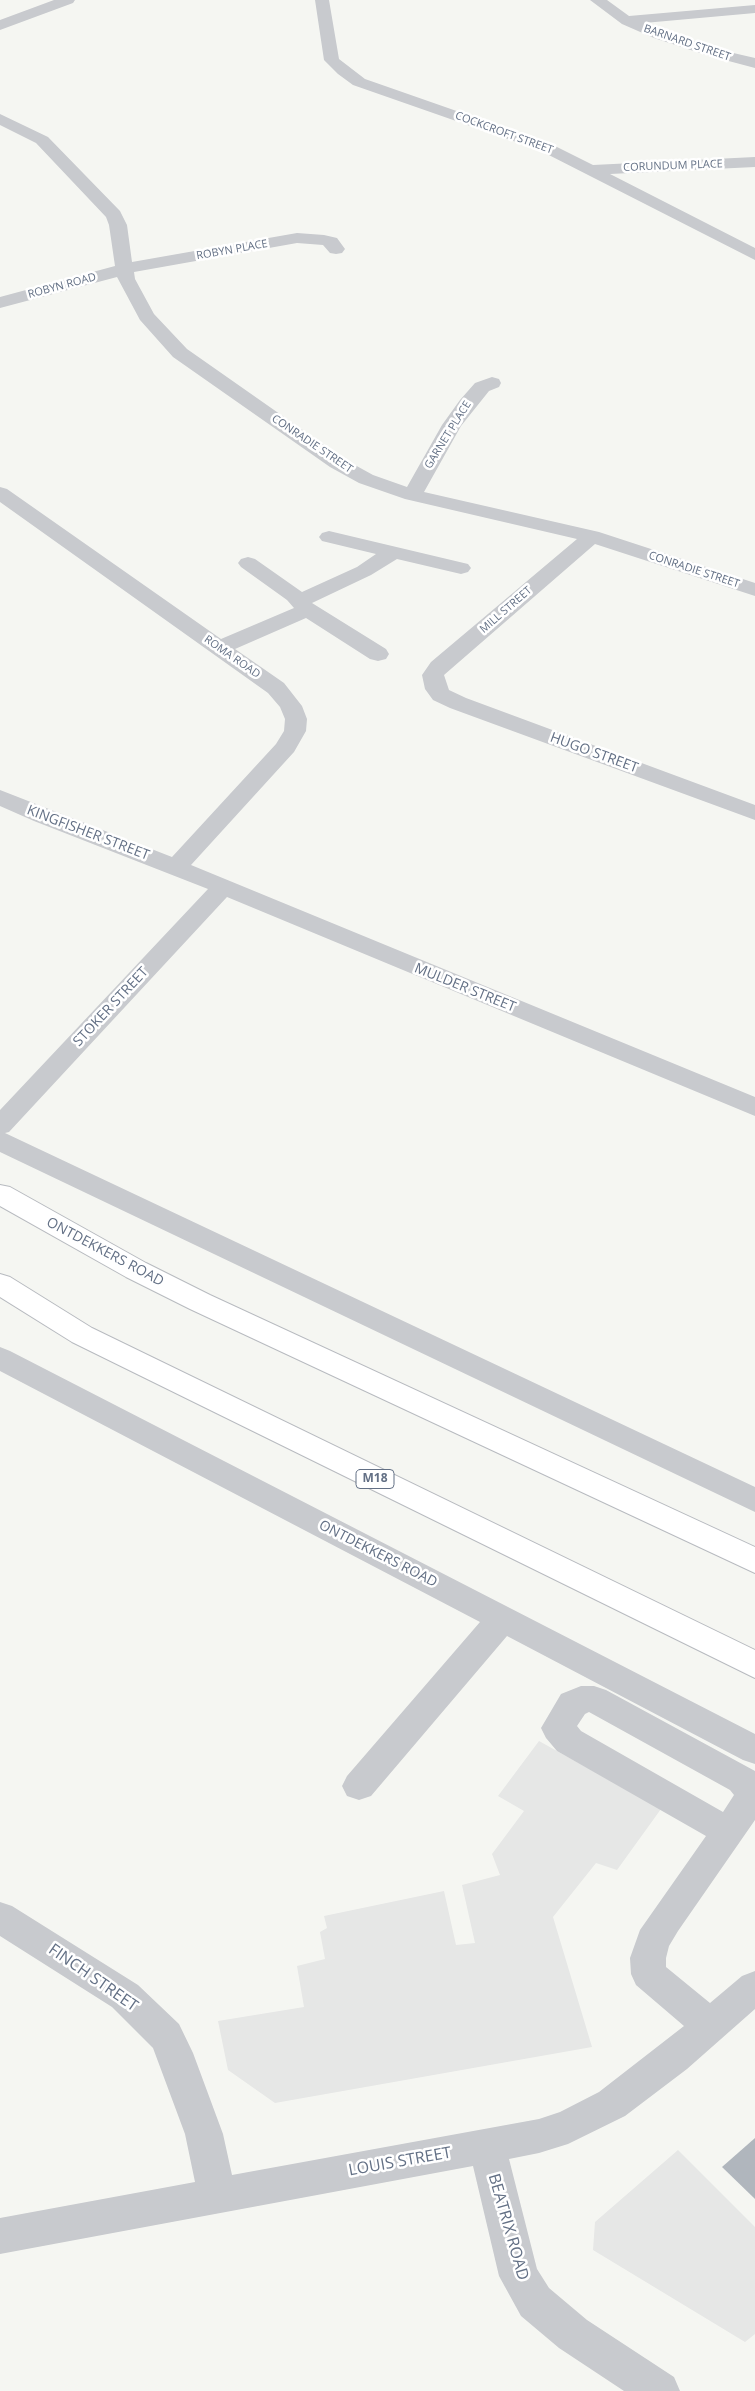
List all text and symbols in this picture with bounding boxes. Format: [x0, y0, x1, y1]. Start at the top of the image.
street label: BARNARD STREET [642, 22, 732, 64]
street label: COCKCROFT STREET [453, 109, 555, 157]
street label: CORUNDUM PLACE [623, 158, 723, 174]
street label: ROBYN PLACE [195, 237, 269, 263]
street label: ROBYN ROAD [26, 271, 98, 301]
street label: GARNET PLACE [422, 399, 474, 471]
street label: CONRADIE STREET [269, 412, 355, 476]
street label: CONRADIE STREET [647, 549, 741, 591]
street label: MILL STREET [477, 584, 535, 636]
street label: ROMA ROAD [201, 633, 263, 681]
street label: HUGO STREET [548, 729, 640, 777]
street label: KINGFISHER STREET [24, 802, 152, 864]
street label: MULDER STREET [412, 960, 518, 1016]
street label: STOKER STREET [70, 964, 152, 1050]
street label: ONTDEKKERS ROAD [43, 1214, 167, 1290]
road number: M18 [356, 1470, 394, 1488]
street label: ONTDEKKERS ROAD [316, 1517, 440, 1591]
street label: FINCH STREET [45, 1940, 141, 2016]
street label: LOUIS STREET [347, 2144, 453, 2180]
street label: BEATRIX ROAD [484, 2172, 532, 2282]

